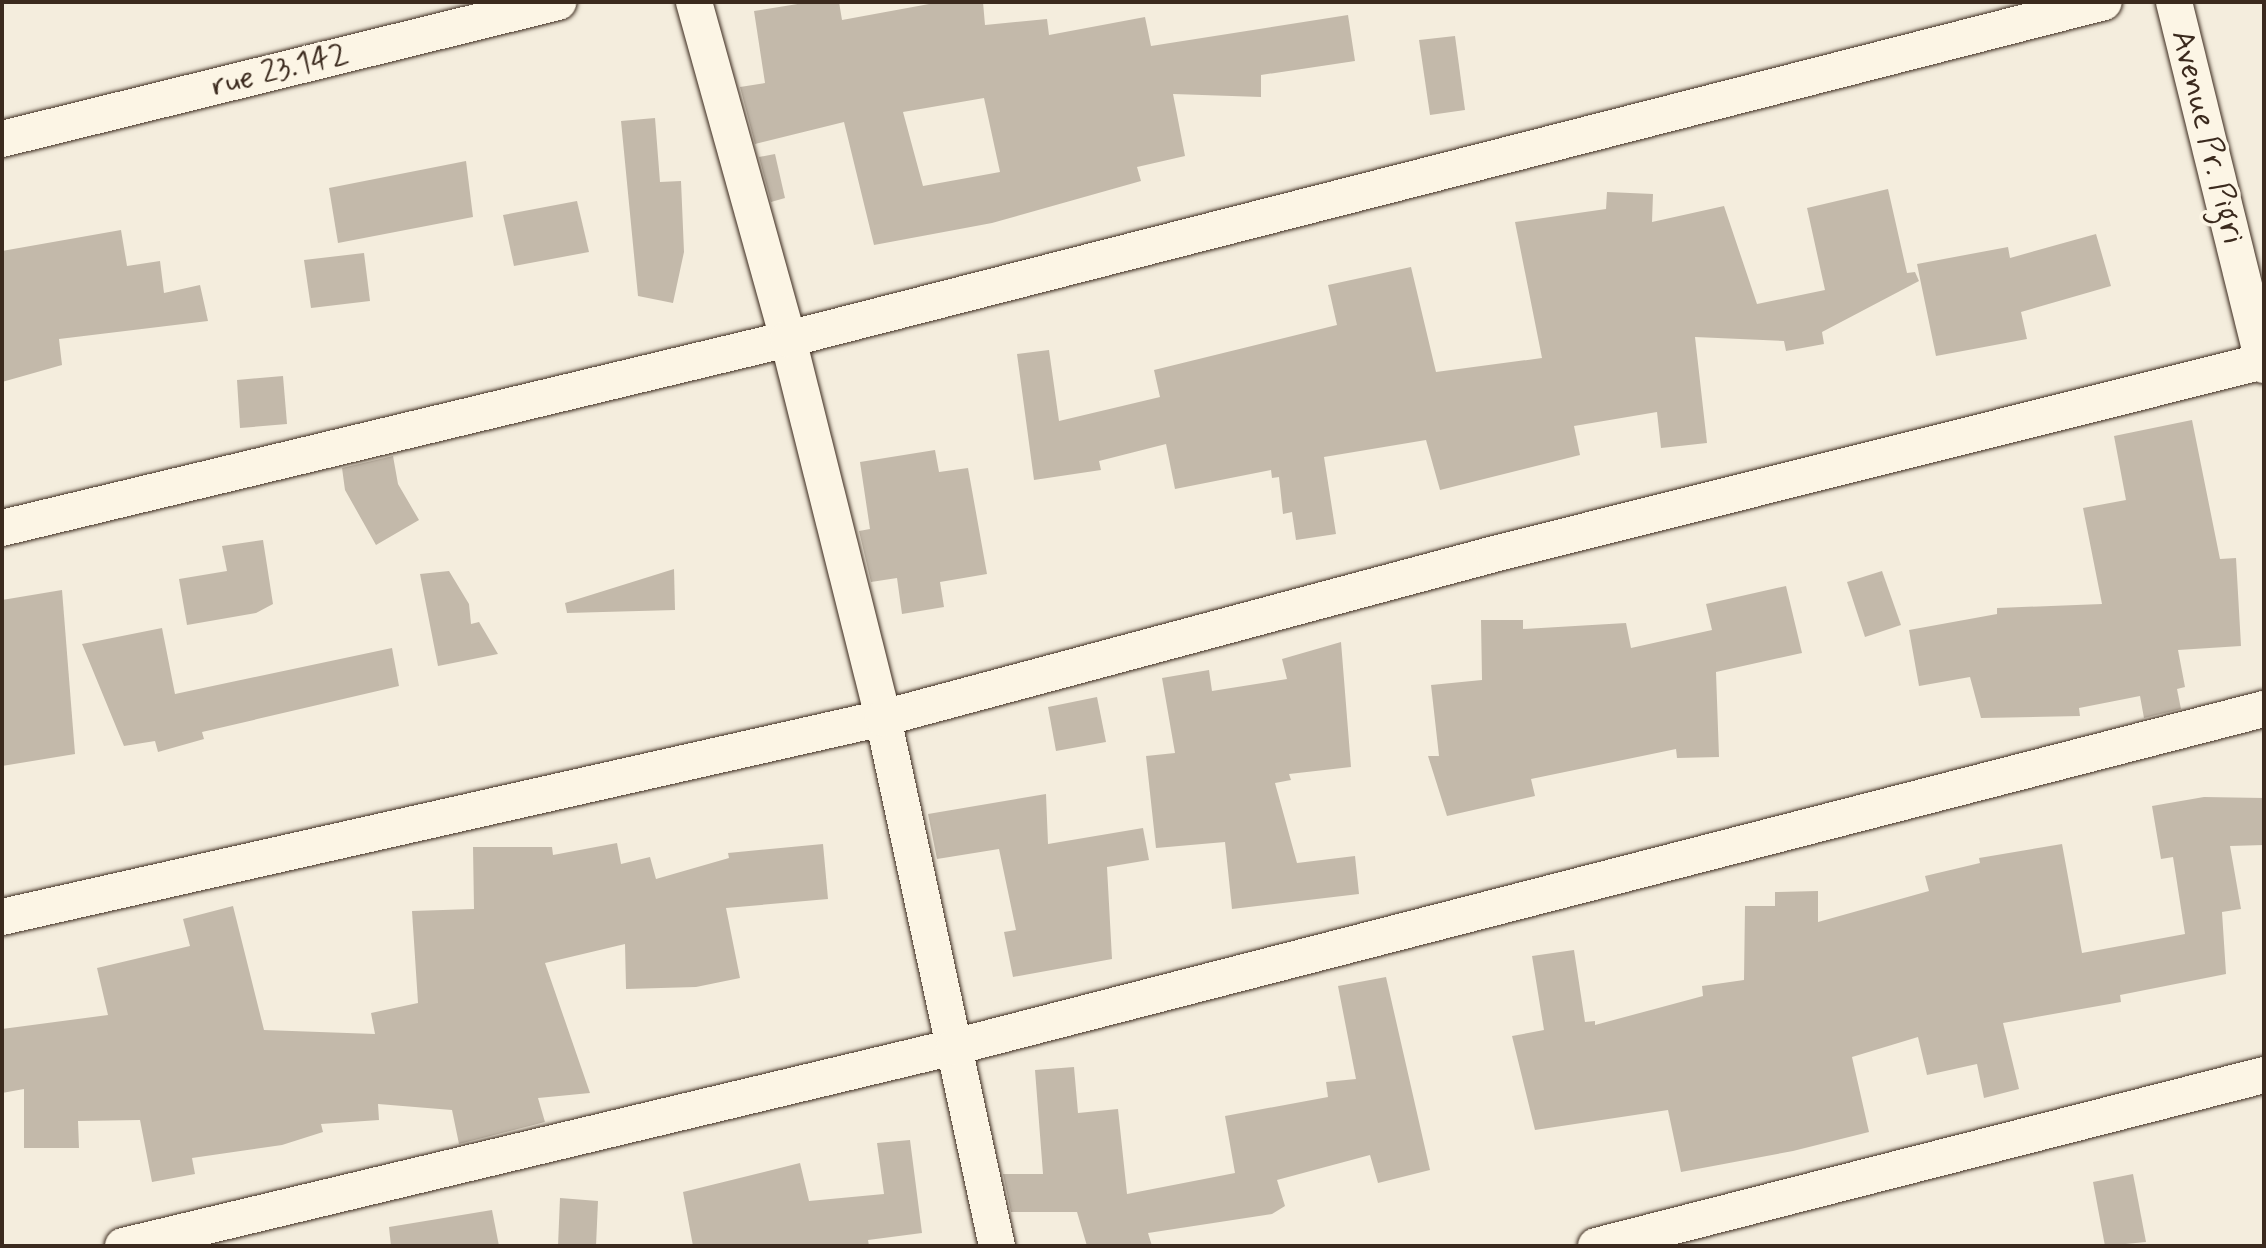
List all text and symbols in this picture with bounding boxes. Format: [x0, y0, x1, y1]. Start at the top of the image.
street label: Avenue Pr. Pigri [2162, 26, 2252, 248]
street label: rue 23.142 [208, 34, 352, 106]

